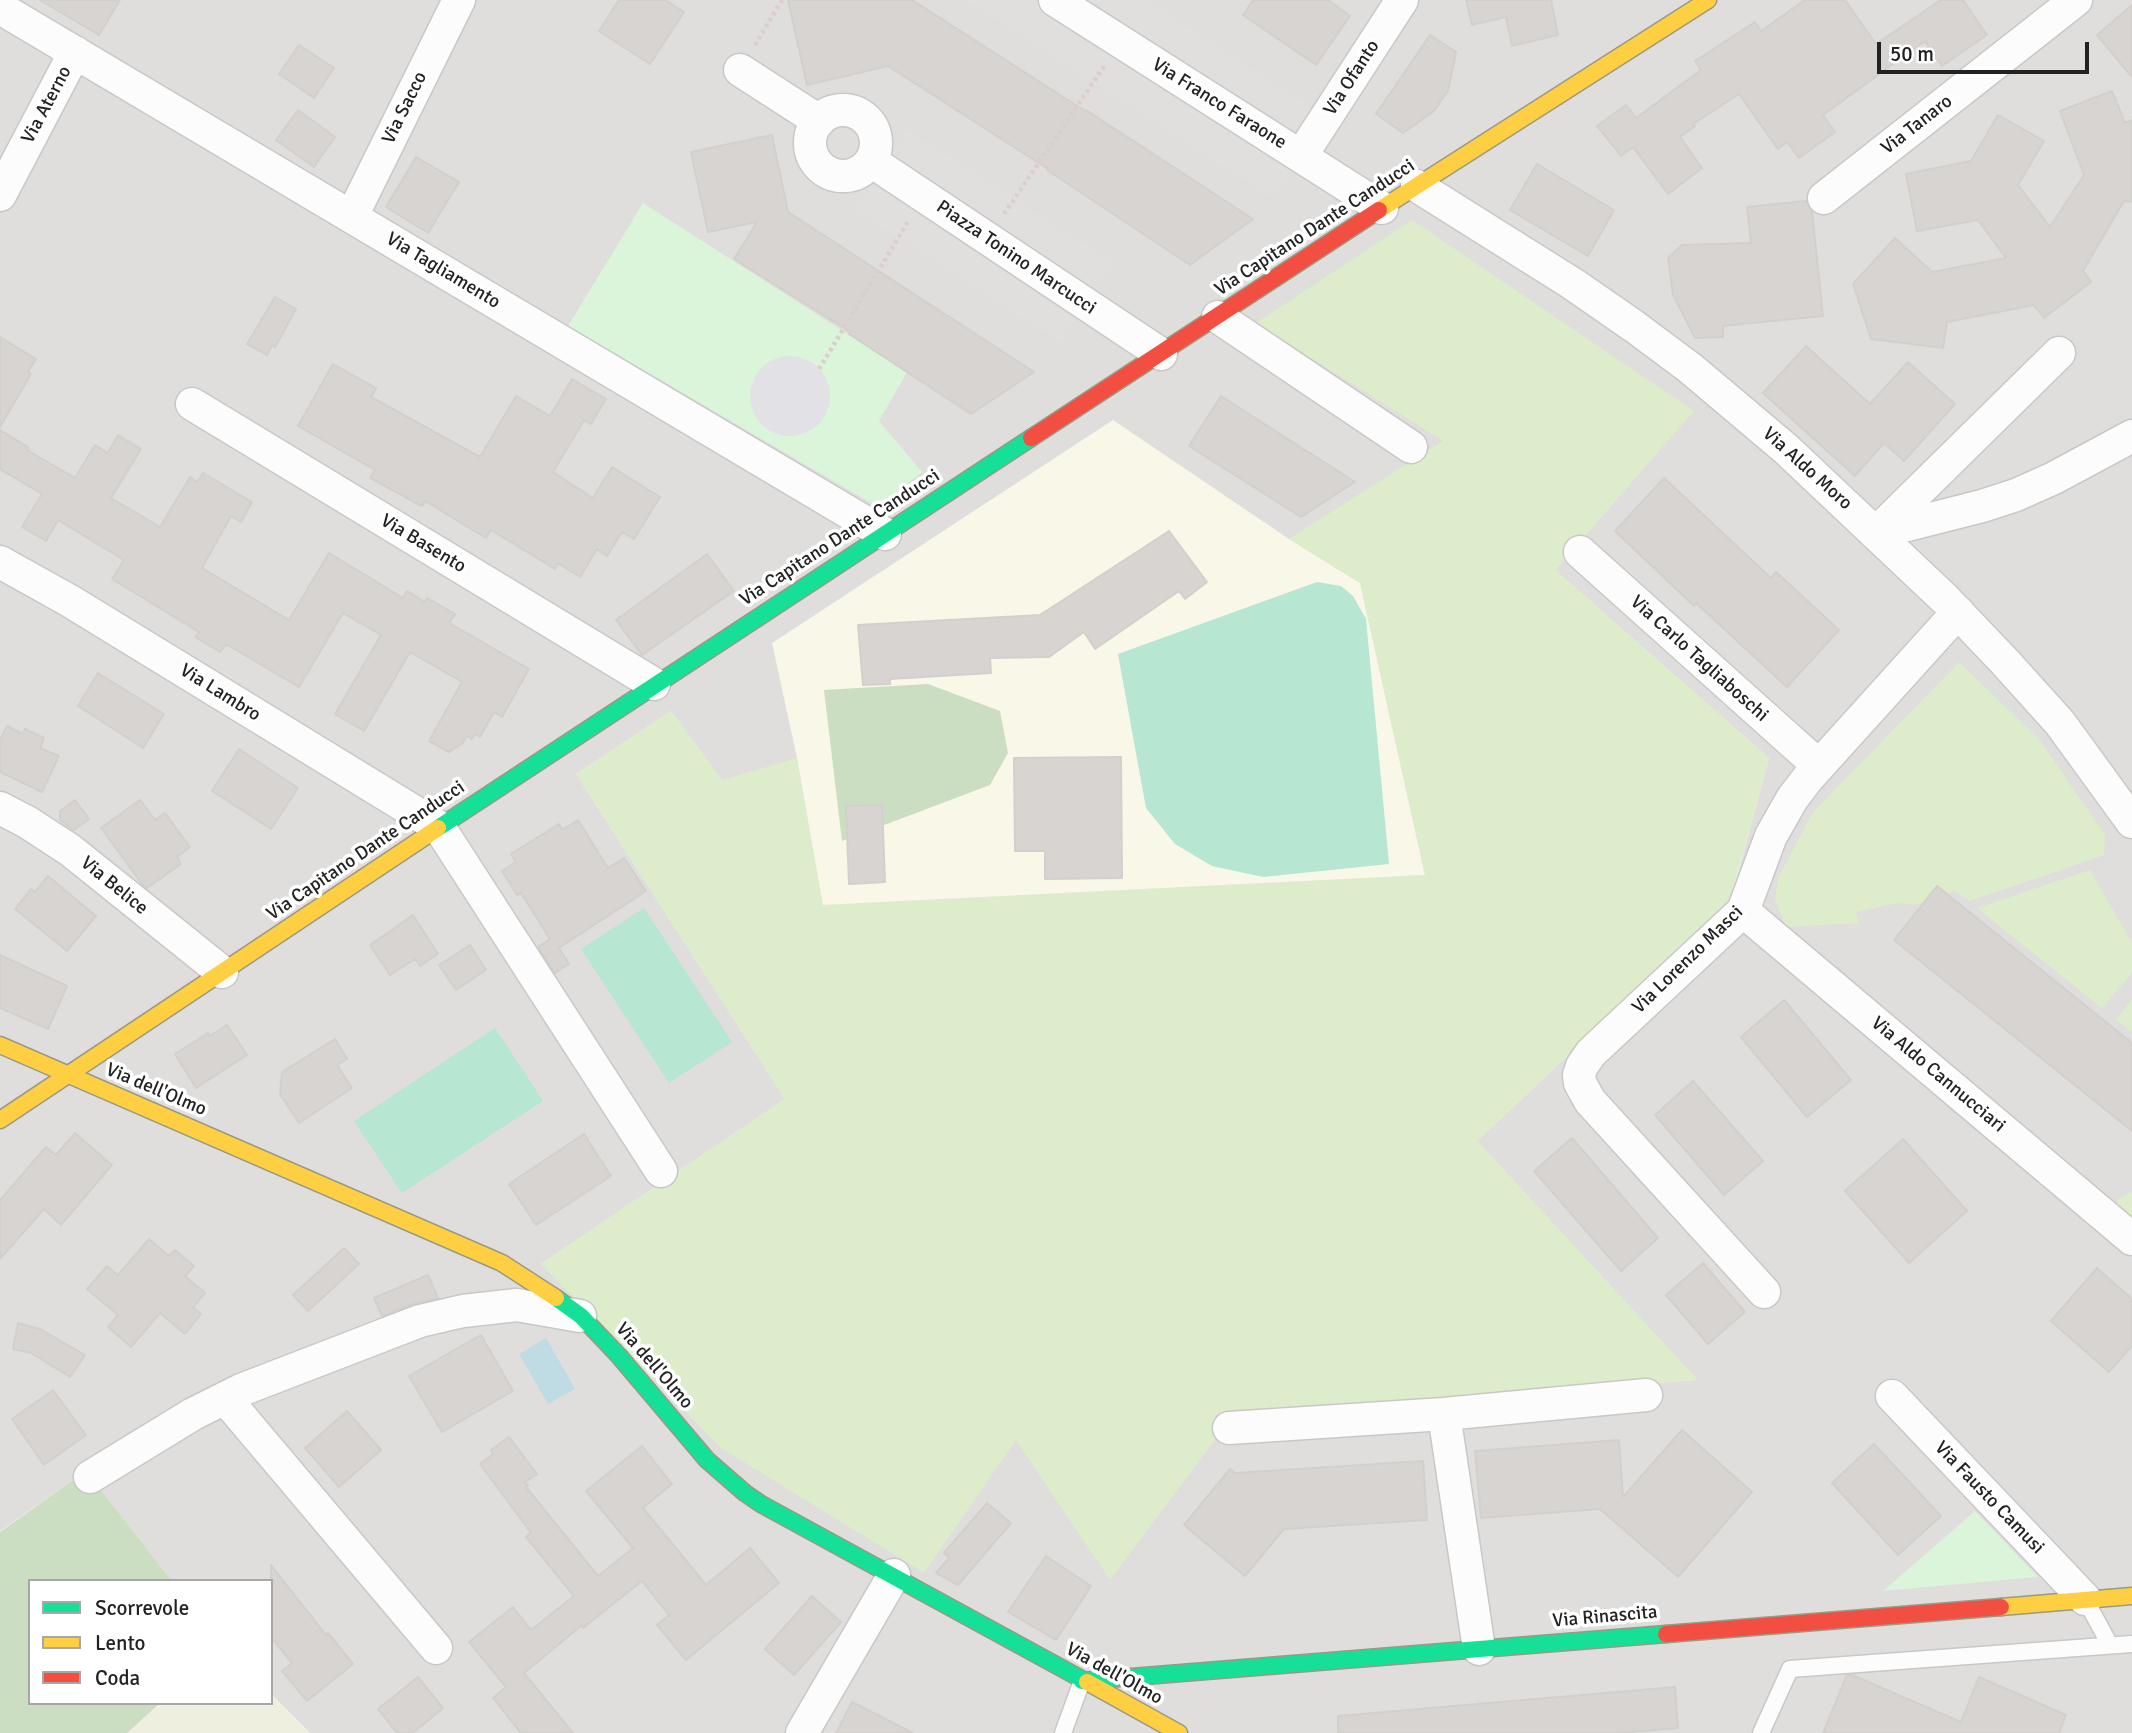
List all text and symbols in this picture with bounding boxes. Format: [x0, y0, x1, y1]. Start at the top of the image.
scale bar [1880, 28, 2092, 72]
street label: Via Ofanto [1319, 36, 1385, 120]
text: 50 m [1890, 41, 1934, 67]
street label: Via Franco Faraone [1148, 53, 1290, 155]
street label: Via Aterno [17, 62, 77, 148]
street label: Via Sacco [378, 68, 432, 148]
street label: Via Tanaro [1877, 90, 1957, 160]
street label: Via Capitano Dante Canducci [1211, 155, 1419, 301]
street label: Piazza Tonino Marcucci [932, 196, 1100, 320]
street label: Via Tagliamento [382, 228, 504, 314]
street label: Via Aldo Moro [1758, 423, 1856, 515]
street label: Via Capitano Dante Canducci [736, 465, 944, 611]
street label: Via Basento [376, 510, 470, 578]
street label: Via Carlo Tagliaboschi [1625, 591, 1773, 727]
street label: Via Lambro [175, 659, 265, 727]
street label: Via Capitano Dante Canducci [263, 776, 469, 926]
street label: Via Belice [76, 852, 152, 920]
street label: Via Lorenzo Masci [1628, 901, 1748, 1019]
street label: Via Aldo Cannucciari [1866, 1012, 2010, 1138]
street label: Via dell'Olmo [102, 1059, 210, 1121]
street label: Via dell'Olmo [610, 1318, 698, 1414]
street label: Via Fausto Camusi [1929, 1437, 2049, 1559]
legend [28, 1579, 273, 1705]
text: Scorrevole [95, 1595, 189, 1621]
street label: Via Rinascita [1552, 1601, 1658, 1633]
text: Lento [95, 1630, 145, 1656]
street label: Via dell'Olmo [1062, 1638, 1166, 1710]
text: Coda [95, 1665, 140, 1691]

